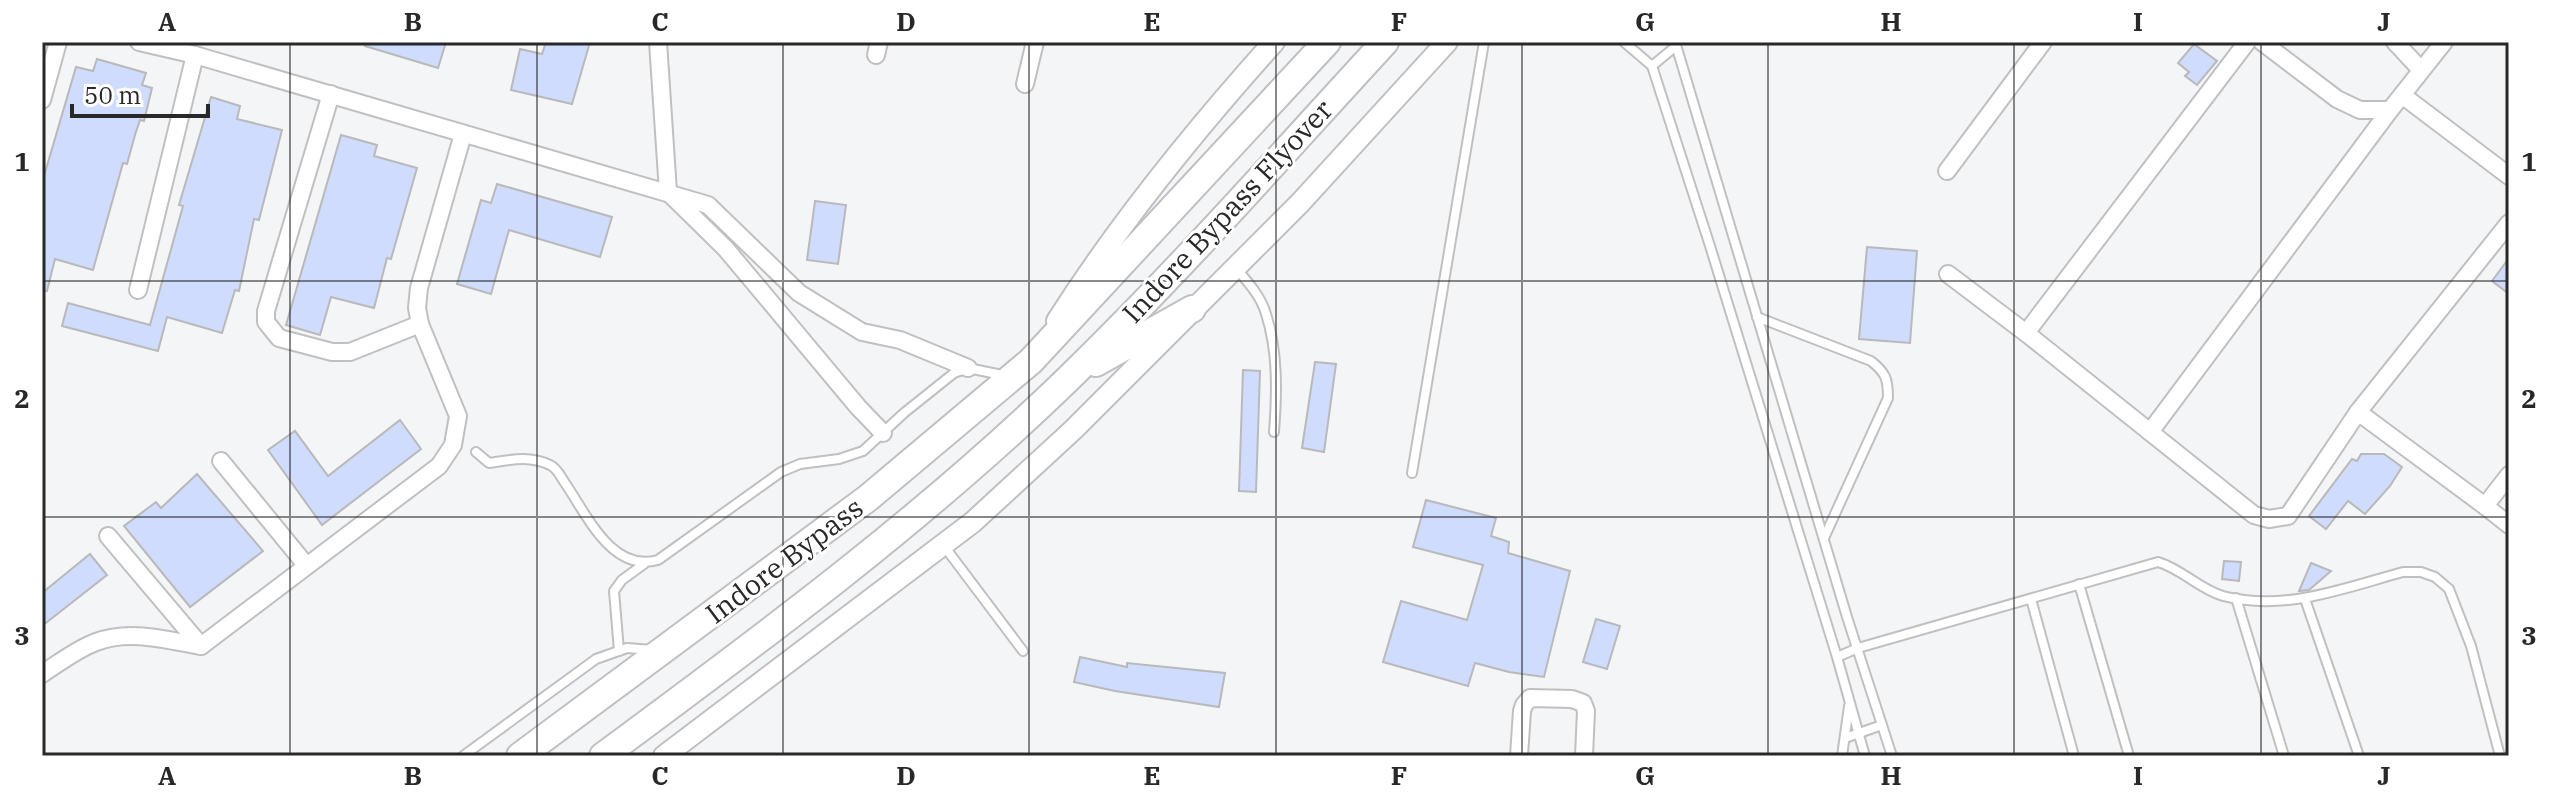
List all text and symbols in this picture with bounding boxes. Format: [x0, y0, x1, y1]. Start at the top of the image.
text: A [158, 4, 176, 38]
text: B [404, 4, 422, 38]
text: C [651, 4, 669, 38]
text: D [896, 4, 916, 38]
text: E [1143, 4, 1161, 38]
text: F [1391, 4, 1407, 38]
text: G [1635, 4, 1655, 38]
text: H [1880, 4, 1902, 38]
text: I [2133, 4, 2143, 38]
text: J [2377, 4, 2391, 38]
scale bar [72, 68, 208, 118]
text: 50 m [84, 79, 141, 111]
street label: Indore Bypass Flyover [1114, 91, 1341, 331]
text: 1 [14, 144, 30, 178]
text: 1 [2521, 144, 2537, 178]
text: 2 [14, 381, 30, 415]
text: 2 [2521, 381, 2537, 415]
street label: Indore Bypass [698, 489, 870, 631]
text: 3 [14, 618, 30, 652]
text: 3 [2521, 618, 2537, 652]
text: A [158, 758, 176, 792]
text: B [404, 758, 422, 792]
text: C [651, 758, 669, 792]
text: D [896, 758, 916, 792]
text: E [1143, 758, 1161, 792]
text: F [1391, 758, 1407, 792]
text: G [1635, 758, 1655, 792]
text: H [1880, 758, 1902, 792]
text: I [2133, 758, 2143, 792]
text: J [2377, 758, 2391, 792]

